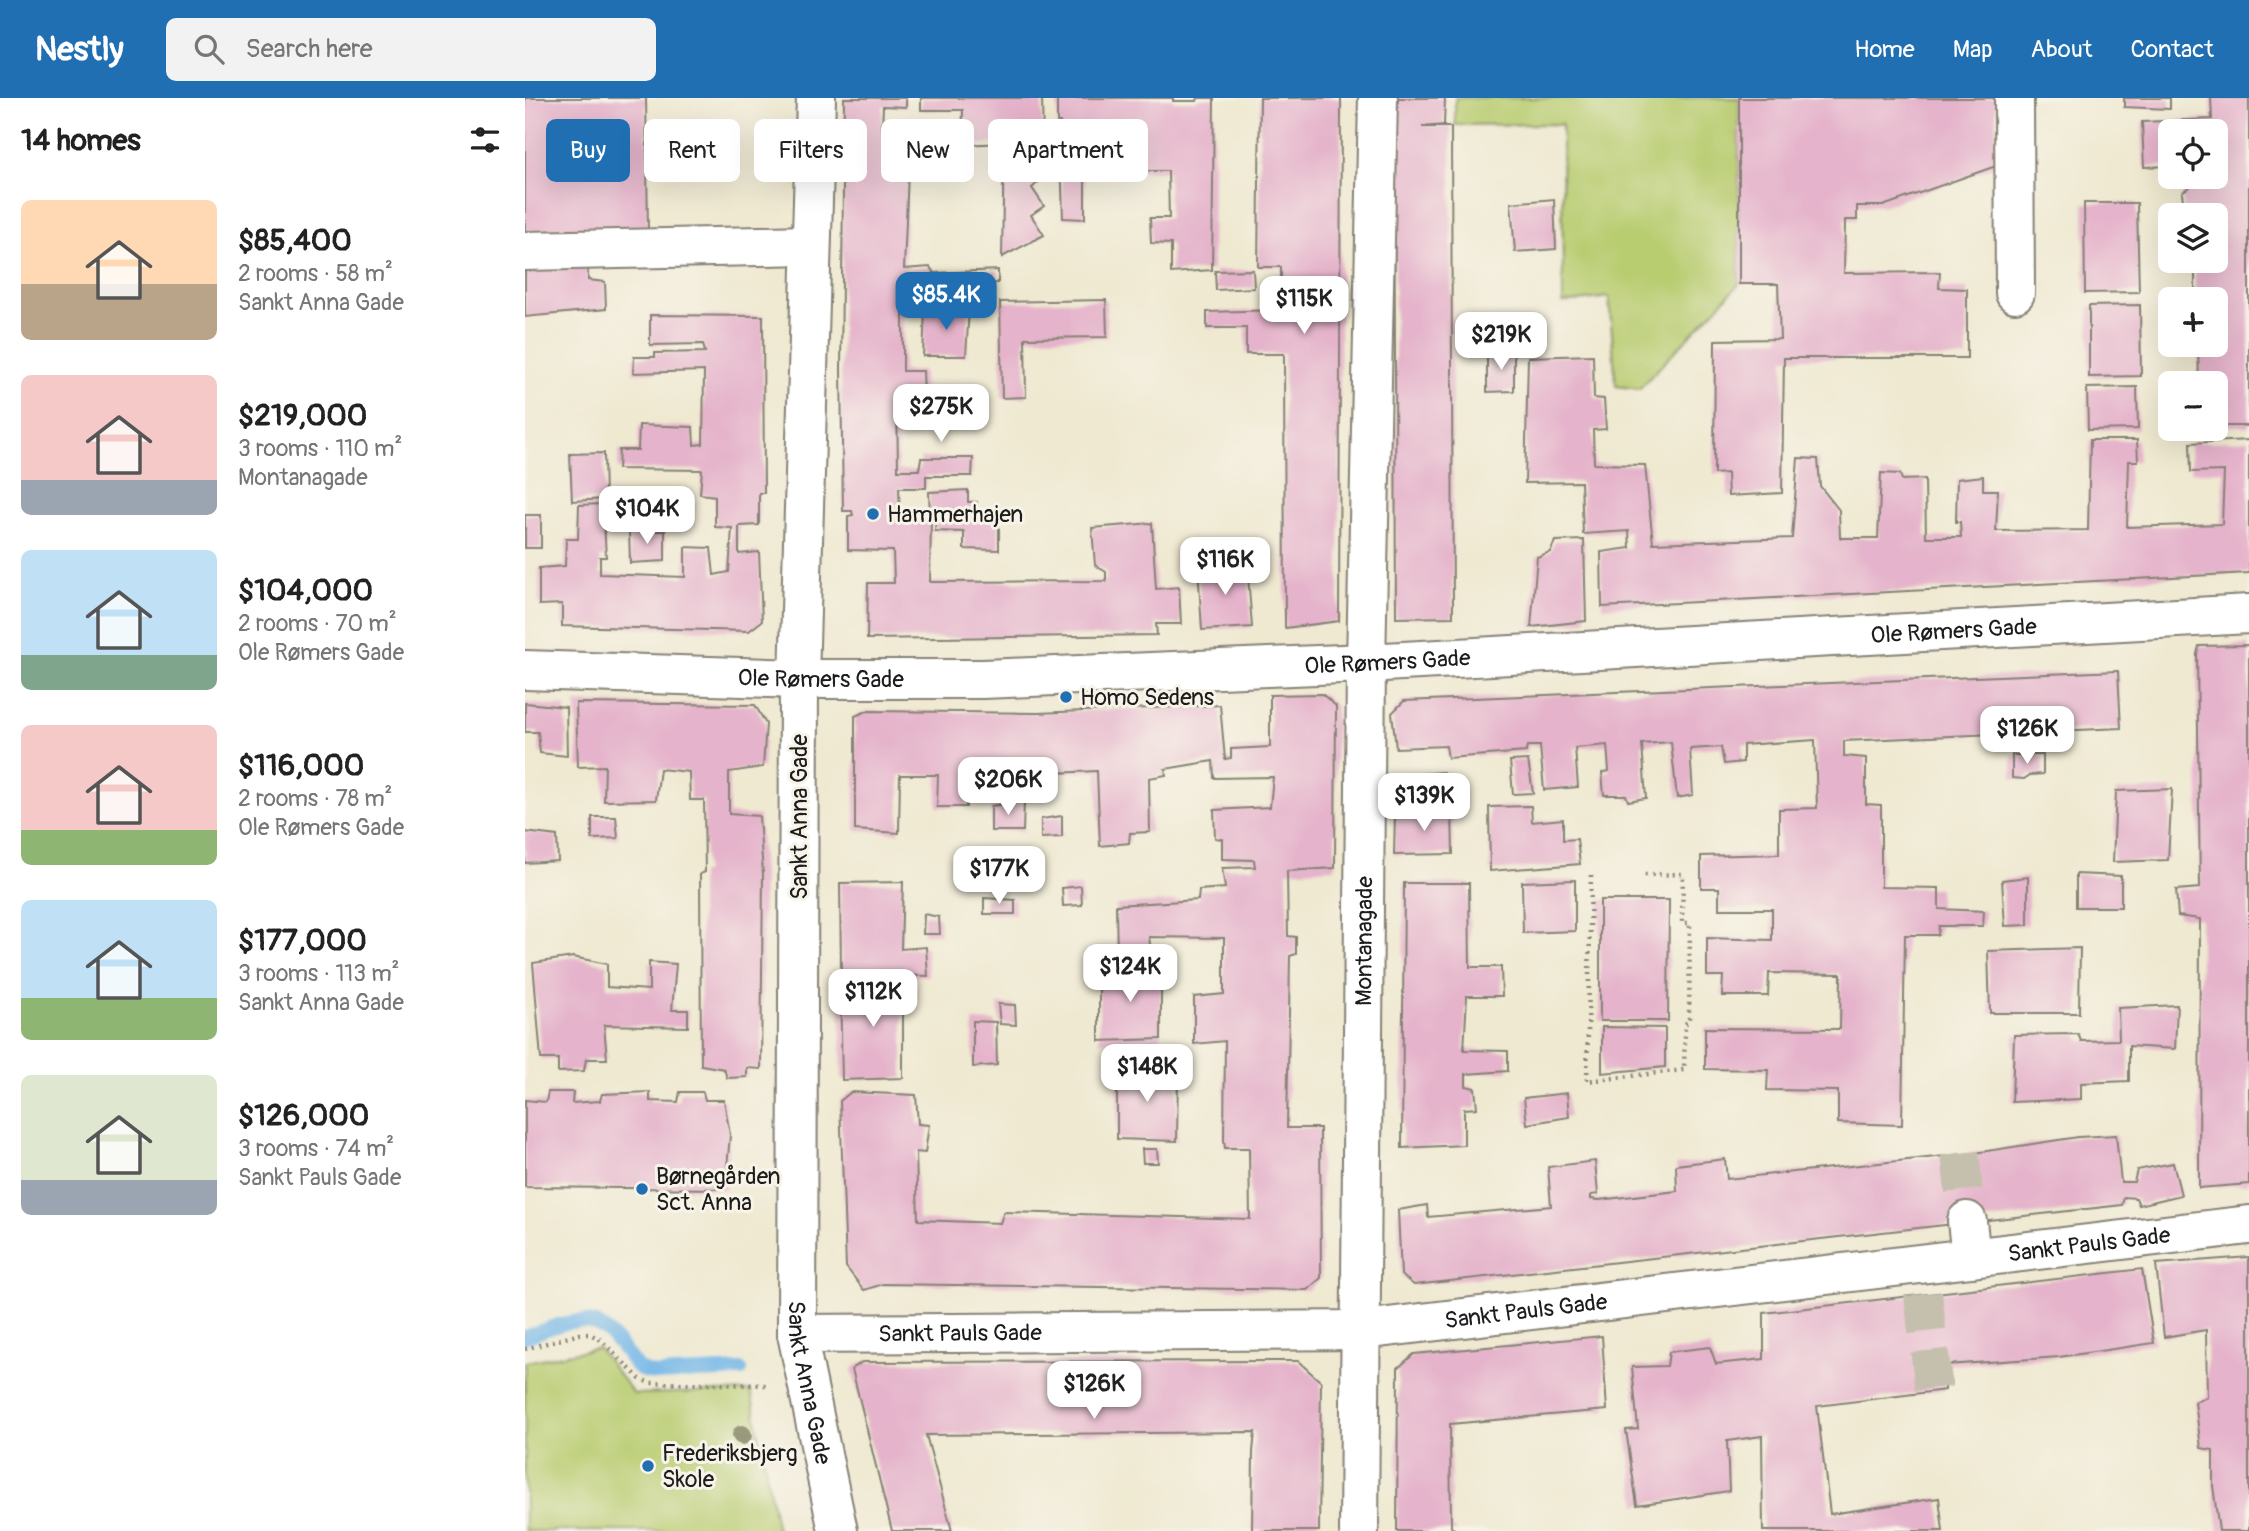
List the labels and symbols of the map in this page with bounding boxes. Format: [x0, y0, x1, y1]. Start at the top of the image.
pin: $85.4K [889, 272, 1003, 332]
pin: $115K [1255, 276, 1353, 336]
pin: $219K [1452, 313, 1550, 372]
pin: $275K [892, 384, 990, 444]
pin: $104K [598, 486, 696, 546]
place label: Hammerhajen [887, 500, 1023, 529]
marker: Hammerhajen [865, 506, 881, 522]
pin: $116K [1176, 538, 1274, 597]
street label: Ole Rømers Gade [1870, 612, 2038, 650]
street label: Ole Rømers Gade [1304, 643, 1472, 681]
street label: Ole Rømers Gade [737, 663, 905, 694]
place label: Homo Sedens [1080, 683, 1214, 712]
marker: Homo Sedens [1058, 689, 1074, 705]
pin: $126K [1978, 706, 2076, 766]
street label: Sankt Anna Gade [785, 733, 814, 900]
pin: $206K [959, 758, 1057, 817]
pin: $139K [1375, 774, 1473, 833]
pin: $177K [950, 846, 1048, 906]
street label: Montanagade [1349, 875, 1379, 1006]
pin: $124K [1081, 944, 1179, 1004]
pin: $112K [824, 970, 922, 1029]
pin: $148K [1098, 1044, 1196, 1104]
place label: Børnegården Sct. Anna [656, 1162, 781, 1217]
marker: Børnegården Sct. Anna [634, 1181, 650, 1197]
street label: Sankt Pauls Gade [2006, 1220, 2173, 1268]
street label: Sankt Pauls Gade [1443, 1287, 1609, 1335]
street label: Sankt Anna Gade [782, 1301, 838, 1468]
street label: Sankt Pauls Gade [878, 1318, 1043, 1348]
pin: $126K [1045, 1362, 1143, 1421]
place label: Frederiksbjerg Skole [662, 1439, 798, 1494]
marker: Frederiksbjerg Skole [640, 1458, 656, 1474]

